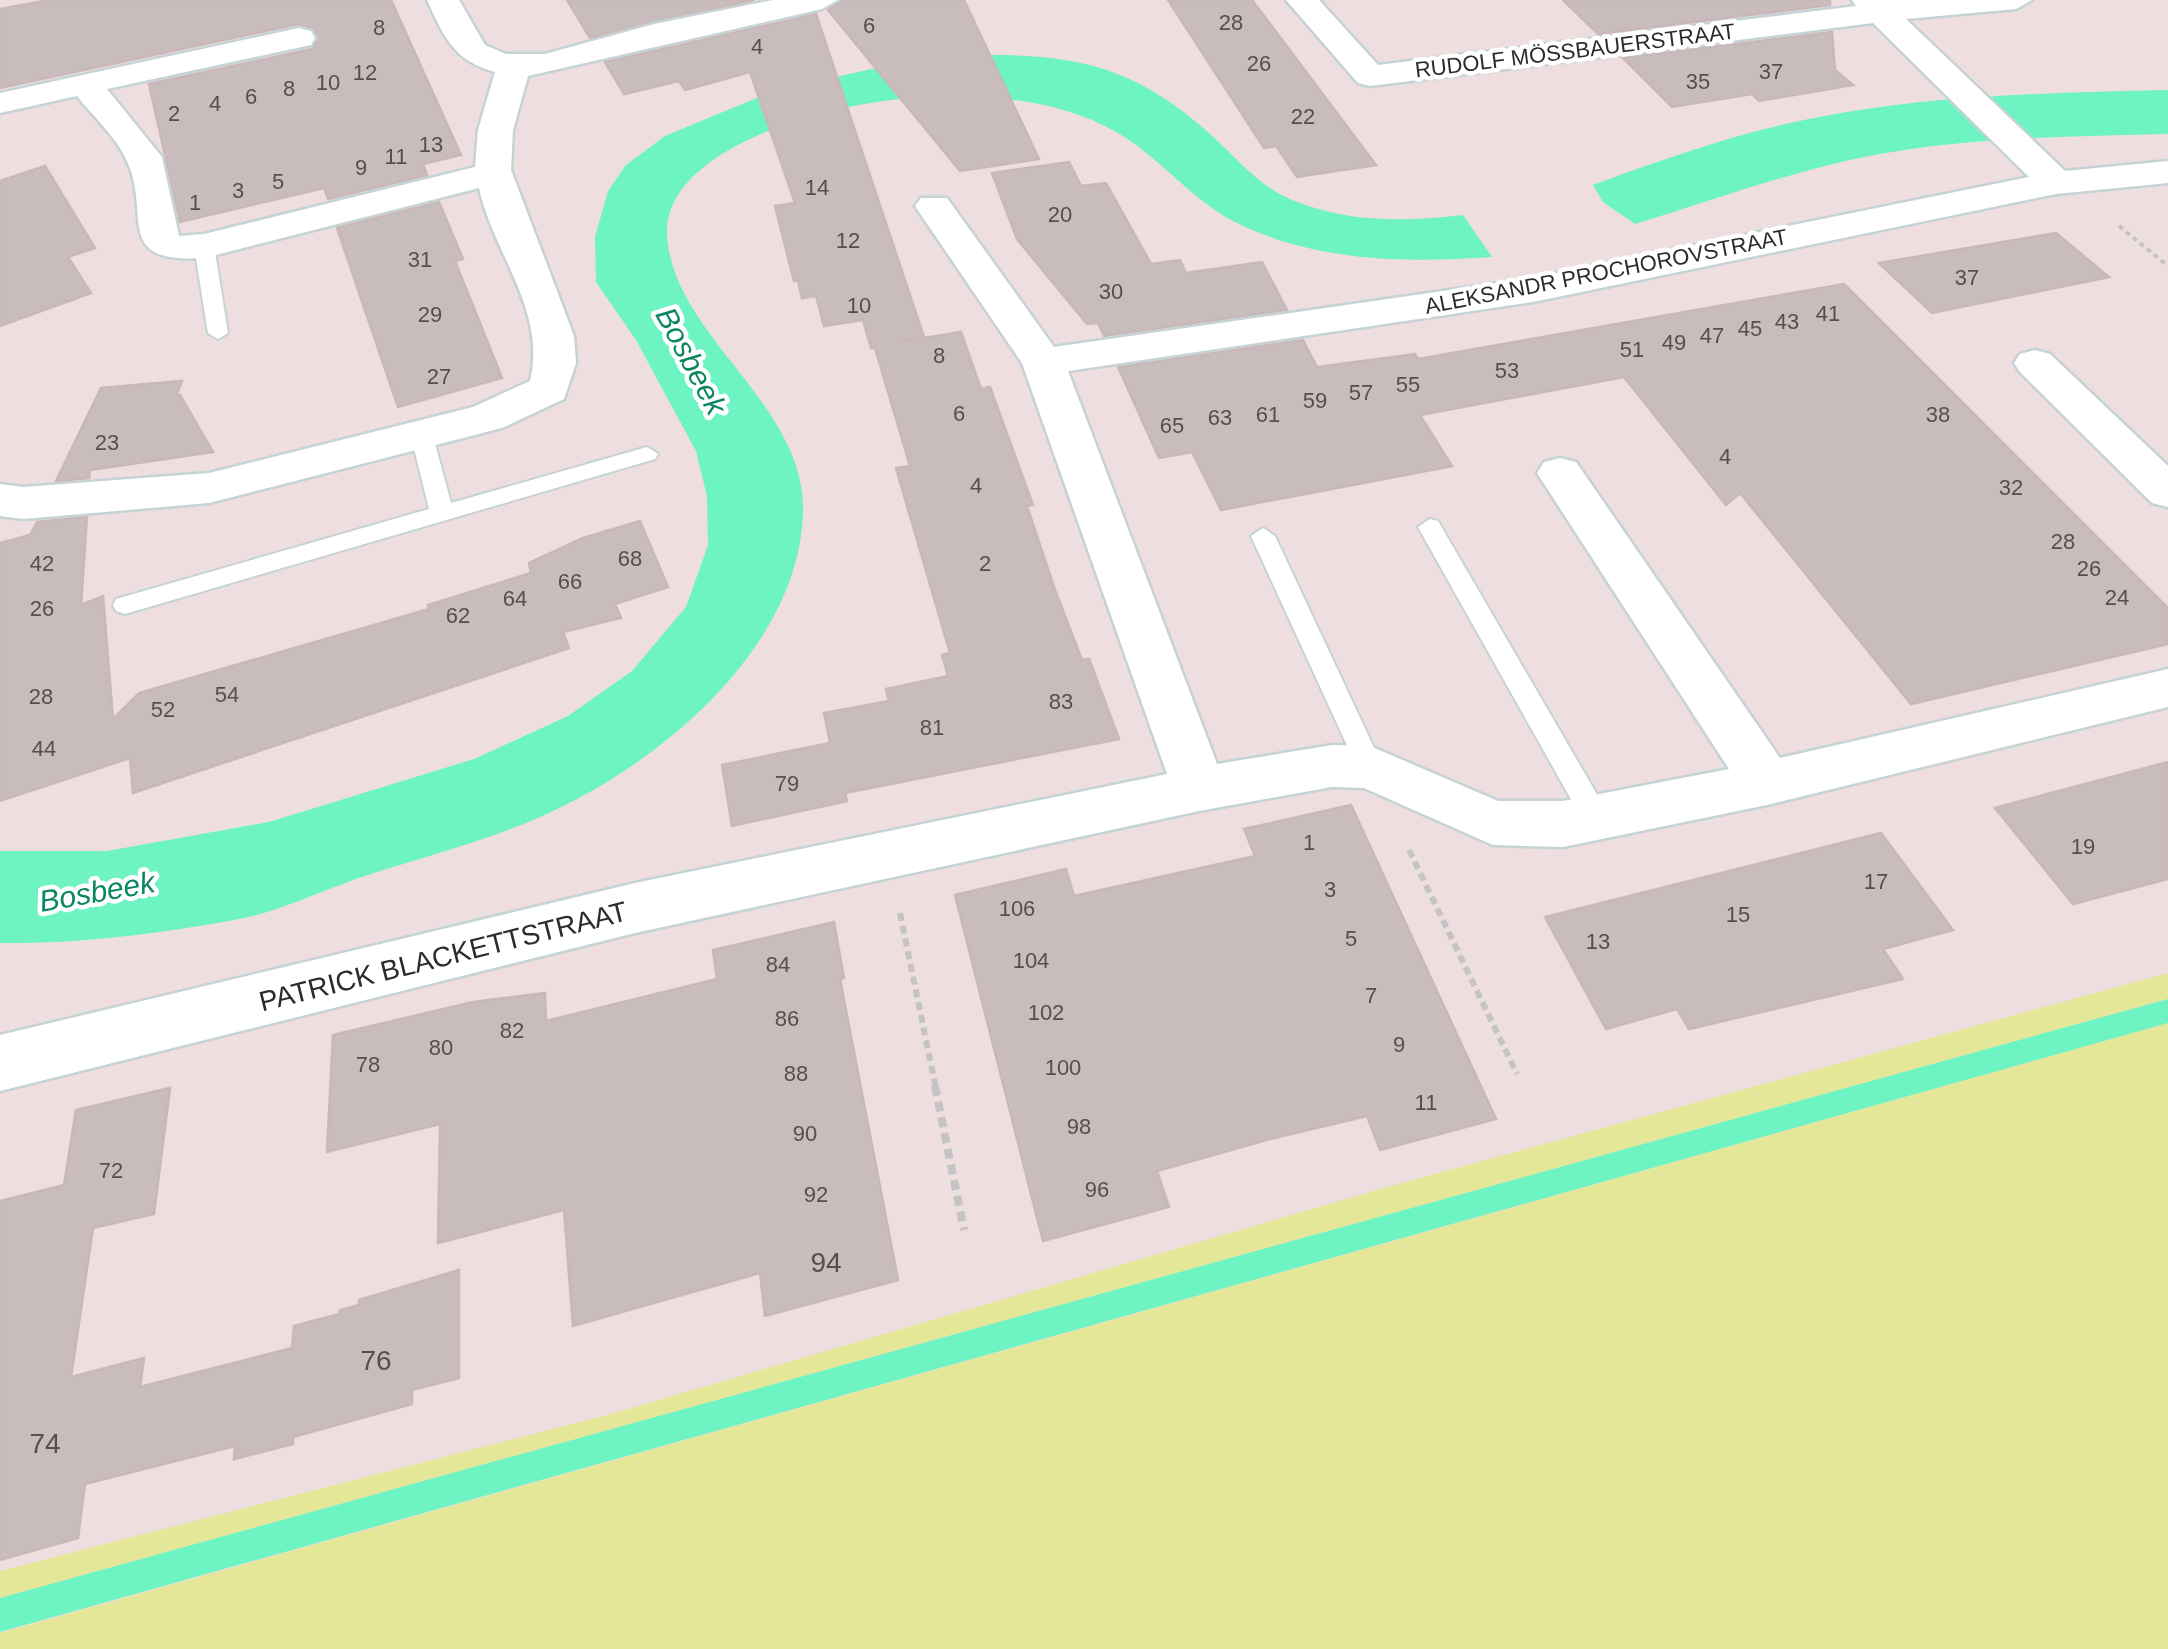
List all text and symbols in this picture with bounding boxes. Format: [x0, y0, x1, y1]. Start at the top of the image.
house number: 28 [1219, 10, 1243, 35]
house number: 6 [863, 13, 875, 38]
house number: 8 [373, 15, 385, 40]
street label: RUDOLF MÖSSBAUERSTRAAT [1414, 18, 1737, 83]
house number: 4 [751, 34, 763, 59]
house number: 26 [1247, 51, 1271, 76]
house number: 37 [1759, 59, 1783, 84]
house number: 12 [353, 60, 377, 85]
house number: 35 [1686, 69, 1710, 94]
house number: 10 [316, 70, 340, 95]
house number: 8 [283, 76, 295, 101]
house number: 6 [245, 84, 257, 109]
house number: 4 [209, 91, 221, 116]
house number: 2 [168, 101, 180, 126]
house number: 22 [1291, 104, 1315, 129]
house number: 13 [419, 132, 443, 157]
house number: 11 [385, 144, 407, 169]
house number: 9 [355, 155, 367, 180]
house number: 5 [272, 169, 284, 194]
house number: 14 [805, 175, 829, 200]
house number: 3 [232, 178, 244, 203]
house number: 1 [189, 190, 201, 215]
house number: 20 [1048, 202, 1072, 227]
street label: ALEKSANDR PROCHOROVSTRAAT [1423, 224, 1789, 319]
house number: 12 [836, 228, 860, 253]
house number: 31 [408, 247, 432, 272]
house number: 37 [1955, 265, 1979, 290]
house number: 30 [1099, 279, 1123, 304]
house number: 10 [847, 293, 871, 318]
water label: Bosbeek [649, 301, 734, 422]
house number: 41 [1816, 301, 1840, 326]
house number: 29 [418, 302, 442, 327]
house number: 43 [1775, 309, 1799, 334]
house number: 45 [1738, 316, 1762, 341]
house number: 47 [1700, 323, 1724, 348]
house number: 49 [1662, 330, 1686, 355]
house number: 51 [1620, 337, 1644, 362]
house number: 8 [933, 343, 945, 368]
house number: 53 [1495, 358, 1519, 383]
house number: 27 [427, 364, 451, 389]
house number: 55 [1396, 372, 1420, 397]
house number: 57 [1349, 380, 1373, 405]
house number: 59 [1303, 388, 1327, 413]
house number: 6 [953, 401, 965, 426]
house number: 61 [1256, 402, 1280, 427]
house number: 38 [1926, 402, 1950, 427]
house number: 63 [1208, 405, 1232, 430]
house number: 65 [1160, 413, 1184, 438]
house number: 23 [95, 430, 119, 455]
house number: 4 [1719, 444, 1731, 469]
house number: 4 [970, 473, 982, 498]
house number: 32 [1999, 475, 2023, 500]
house number: 28 [2051, 529, 2075, 554]
house number: 68 [618, 546, 642, 571]
house number: 42 [30, 551, 54, 576]
house number: 2 [979, 551, 991, 576]
house number: 26 [2077, 556, 2101, 581]
house number: 66 [558, 569, 582, 594]
house number: 24 [2105, 585, 2129, 610]
house number: 64 [503, 586, 527, 611]
house number: 26 [30, 596, 54, 621]
house number: 62 [446, 603, 470, 628]
house number: 54 [215, 682, 239, 707]
house number: 28 [29, 684, 53, 709]
house number: 83 [1049, 689, 1073, 714]
house number: 52 [151, 697, 175, 722]
house number: 81 [920, 715, 944, 740]
house number: 44 [32, 736, 56, 761]
house number: 79 [775, 771, 799, 796]
house number: 1 [1303, 830, 1315, 855]
house number: 19 [2071, 834, 2095, 859]
water label: Bosbeek [37, 865, 159, 918]
house number: 17 [1864, 869, 1888, 894]
house number: 3 [1324, 877, 1336, 902]
street label: PATRICK BLACKETTSTRAAT [256, 896, 630, 1017]
house number: 106 [999, 896, 1035, 921]
house number: 15 [1726, 902, 1750, 927]
house number: 5 [1345, 926, 1357, 951]
house number: 13 [1586, 929, 1610, 954]
house number: 104 [1013, 948, 1049, 973]
house number: 84 [766, 952, 790, 977]
house number: 7 [1365, 983, 1377, 1008]
house number: 102 [1028, 1000, 1064, 1025]
house number: 86 [775, 1006, 799, 1031]
house number: 82 [500, 1018, 524, 1043]
house number: 9 [1393, 1032, 1405, 1057]
house number: 80 [429, 1035, 453, 1060]
house number: 78 [356, 1052, 380, 1077]
house number: 100 [1045, 1055, 1081, 1080]
house number: 88 [784, 1061, 808, 1086]
house number: 11 [1415, 1090, 1437, 1115]
house number: 98 [1067, 1114, 1091, 1139]
house number: 90 [793, 1121, 817, 1146]
house number: 72 [99, 1158, 123, 1183]
house number: 96 [1085, 1177, 1109, 1202]
house number: 92 [804, 1182, 828, 1207]
house number: 94 [810, 1247, 842, 1278]
house number: 76 [360, 1345, 392, 1376]
house number: 74 [29, 1428, 61, 1459]

